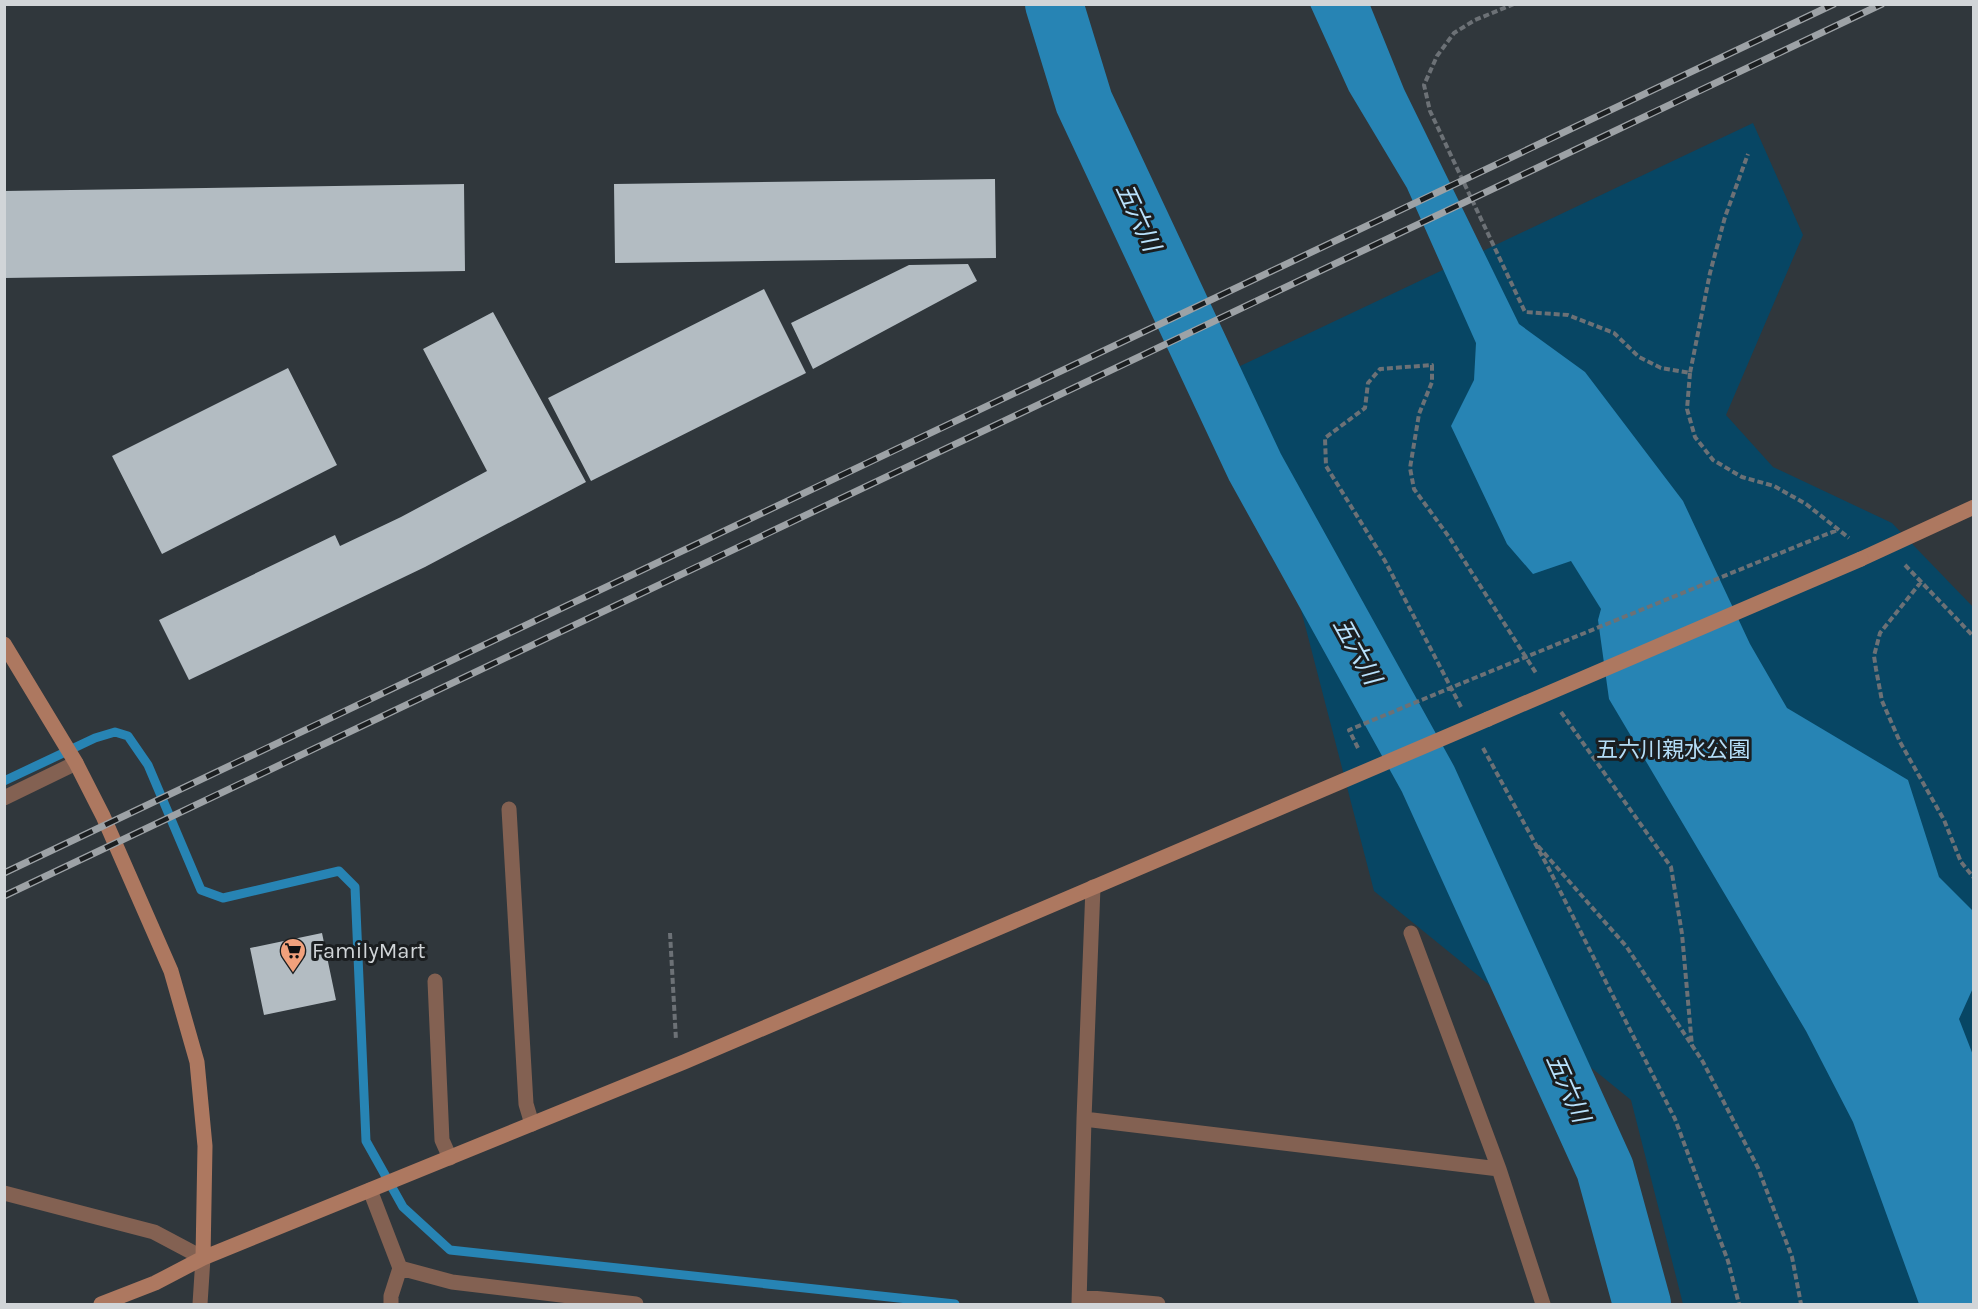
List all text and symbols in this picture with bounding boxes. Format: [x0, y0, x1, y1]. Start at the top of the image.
water label: 五六川 [1110, 178, 1167, 258]
water label: 五六川 [1327, 613, 1388, 692]
park label: 五六川親水公園 [1596, 737, 1750, 763]
supermarket icon: FamilyMart [278, 936, 308, 974]
place label: FamilyMart [312, 938, 426, 964]
water label: 五六川 [1541, 1049, 1597, 1129]

